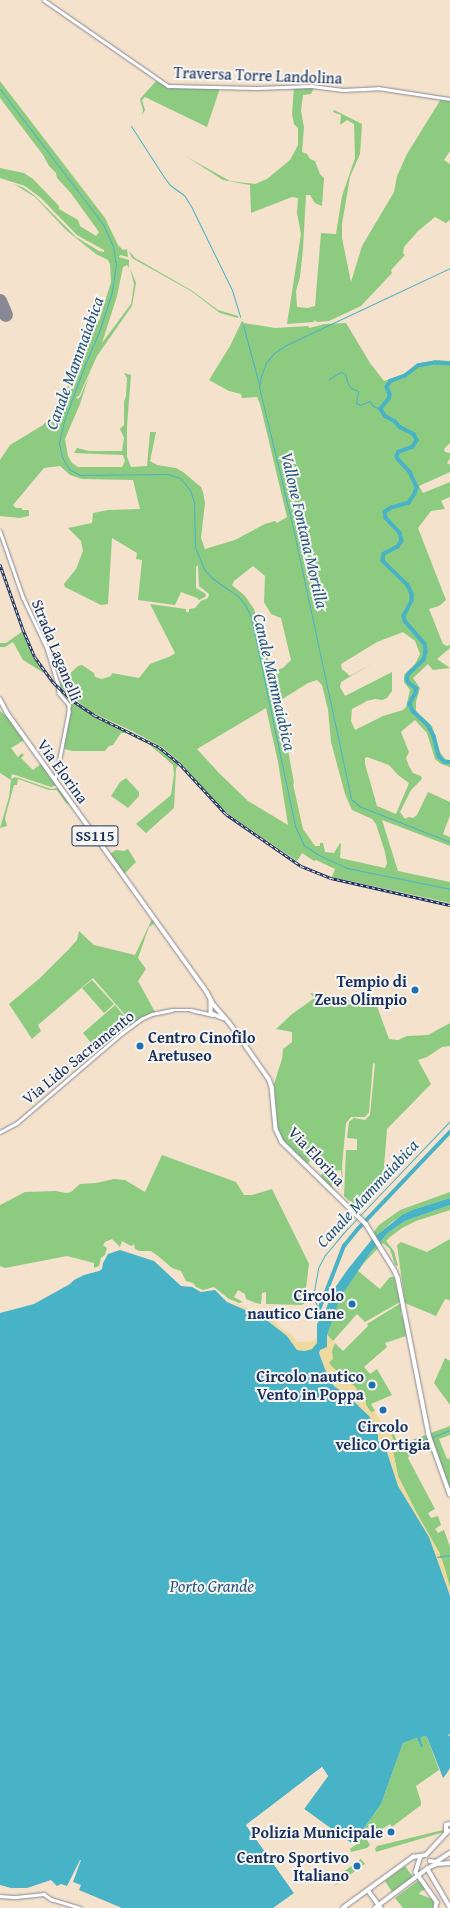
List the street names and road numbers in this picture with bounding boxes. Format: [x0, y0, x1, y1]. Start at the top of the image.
street label: Traversa Torre Landolina [173, 62, 343, 88]
street label: Strada Laganelli [28, 596, 86, 704]
street label: Via Elorina [33, 735, 93, 807]
road number: SS115 [71, 823, 119, 849]
street label: Via Lido Sacramento [18, 1006, 138, 1108]
street label: Via Elorina [285, 1122, 349, 1190]

